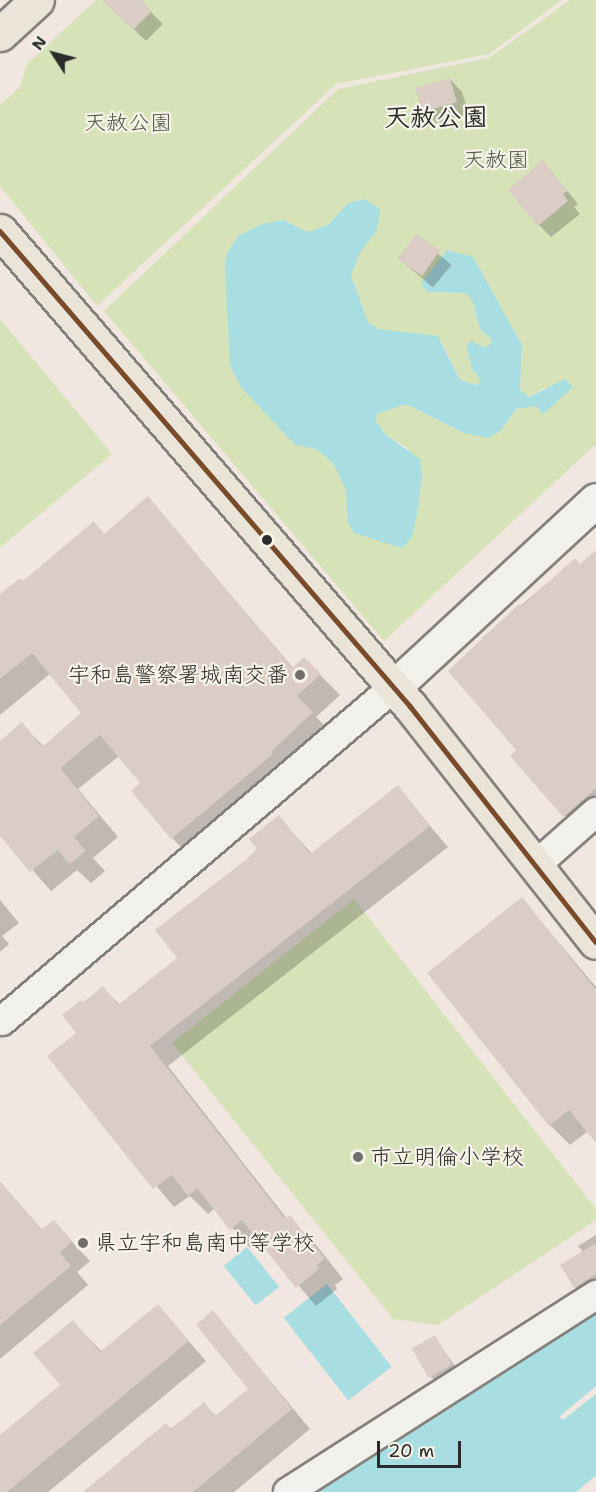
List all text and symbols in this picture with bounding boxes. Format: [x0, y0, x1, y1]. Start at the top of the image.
north arrow [24, 24, 84, 84]
text: N [27, 32, 51, 54]
district label: 天赦公園 [384, 101, 488, 133]
park label: 天赦公園 [84, 110, 172, 136]
park label: 天赦園 [463, 147, 529, 173]
unlabelled marker [261, 534, 273, 546]
place label: 宇和島警察署城南交番 [68, 662, 288, 688]
marker: 宇和島警察署城南交番 [293, 668, 307, 682]
place label: 市立明倫小学校 [370, 1144, 524, 1170]
marker: 市立明倫小学校 [351, 1150, 365, 1164]
place label: 県立宇和島南中等学校 [95, 1230, 315, 1256]
marker: 県立宇和島南中等学校 [76, 1236, 90, 1250]
scale bar [380, 1429, 464, 1467]
text: 20 m [388, 1439, 434, 1463]

